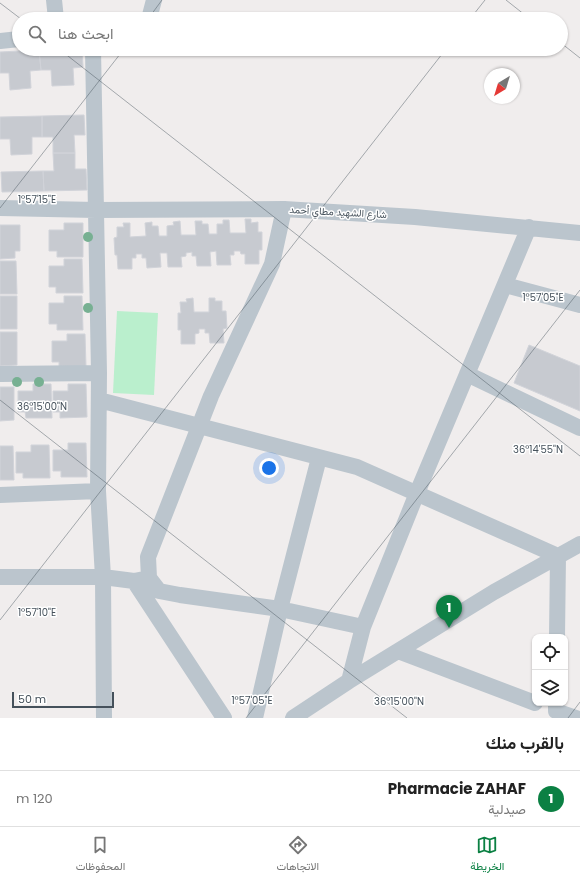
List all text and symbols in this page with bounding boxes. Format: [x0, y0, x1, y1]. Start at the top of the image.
search box [12, 12, 568, 56]
icon: search [26, 23, 48, 45]
text: ابحث هنا [58, 23, 113, 44]
north arrow [484, 68, 520, 104]
text: 1°57'15"E [18, 192, 56, 207]
street label: شارع الشهيد مطاي أحمد [289, 202, 387, 223]
text: 1°57'05"E [522, 290, 564, 305]
text: 36°15'00"N [17, 399, 67, 414]
text: 36°14'55"N [513, 442, 563, 457]
your location [259, 458, 279, 478]
pin: 1 [436, 595, 462, 628]
text: 1°57'10"E [18, 605, 56, 620]
map controls [532, 634, 568, 706]
button: locate [532, 634, 568, 670]
button: layers [532, 670, 568, 706]
scale bar [12, 690, 114, 709]
text: 50 m [18, 691, 46, 707]
text: 1°57'05"E [231, 693, 273, 708]
text: 36°15'00"N [374, 694, 424, 709]
text: بالقرب منك [486, 731, 564, 755]
text: Pharmacie ZAHAF [388, 778, 526, 799]
text: 120 m [16, 789, 53, 808]
text: 1 [549, 789, 553, 808]
text: صيدلية [488, 800, 526, 819]
tab: المحفوظات [76, 834, 125, 876]
tab: الاتجاهات [276, 834, 319, 876]
tab: الخريطة [470, 834, 504, 876]

